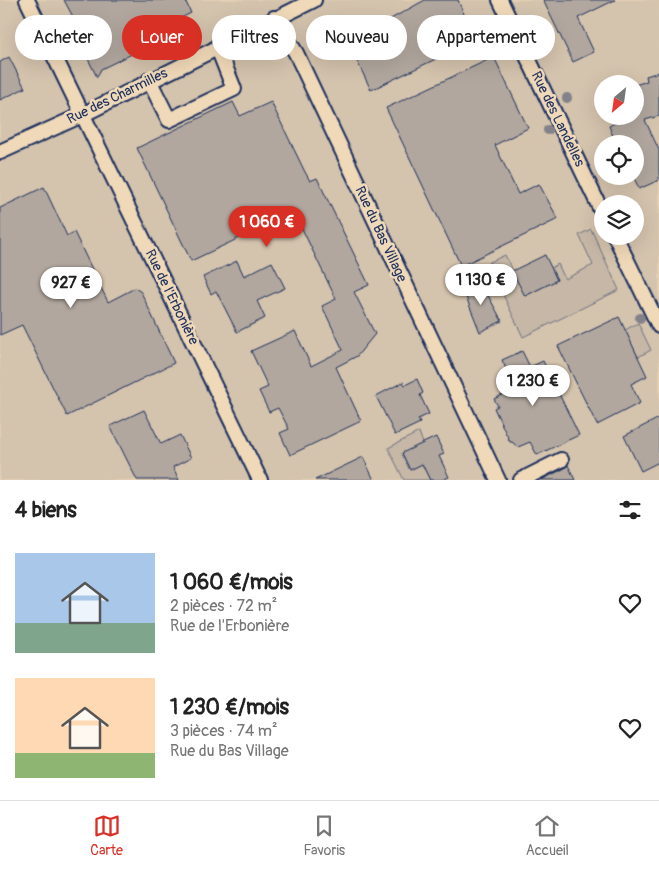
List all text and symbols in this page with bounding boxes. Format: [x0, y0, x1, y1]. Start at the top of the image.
chip: Acheter [15, 15, 112, 60]
chip: Louer [122, 15, 202, 60]
chip: Filtres [212, 15, 296, 60]
chip: Nouveau [306, 15, 407, 60]
chip: Appartement [417, 15, 555, 60]
street label: Rue des Charmilles [64, 64, 171, 128]
street label: Rue des Landelles [528, 69, 589, 170]
north arrow [594, 75, 644, 125]
map controls [594, 75, 644, 245]
button: locate [594, 135, 644, 185]
street label: Rue du Bas Village [351, 183, 411, 285]
button: layers [594, 195, 644, 245]
pin: 1 060 € [221, 206, 313, 248]
text: 1 060 € [240, 212, 294, 232]
street label: Rue de l'Erbonière [142, 246, 203, 348]
pin: 1 130 € [435, 264, 527, 306]
pin: 927 € [36, 266, 106, 309]
text: 1 130 € [456, 270, 506, 290]
text: 927 € [51, 273, 91, 293]
pin: 1 230 € [487, 364, 579, 407]
text: 1 230 € [507, 371, 559, 391]
icon: filters [616, 496, 644, 524]
text: 4 biens [15, 497, 77, 524]
text: 1 060 €/mois [170, 569, 293, 596]
icon: home [55, 573, 115, 633]
icon: heart [616, 589, 644, 617]
text: 2 pièces · 72 m² [170, 596, 277, 616]
text: Rue de l'Erbonière [170, 616, 289, 636]
text: 1 230 €/mois [170, 694, 289, 721]
icon: home [55, 698, 115, 758]
icon: heart [616, 714, 644, 742]
text: 3 pièces · 74 m² [170, 721, 278, 741]
text: Rue du Bas Village [170, 741, 289, 761]
tab: Carte [90, 812, 123, 859]
tab: Favoris [303, 812, 345, 859]
tab: Accueil [526, 812, 569, 859]

